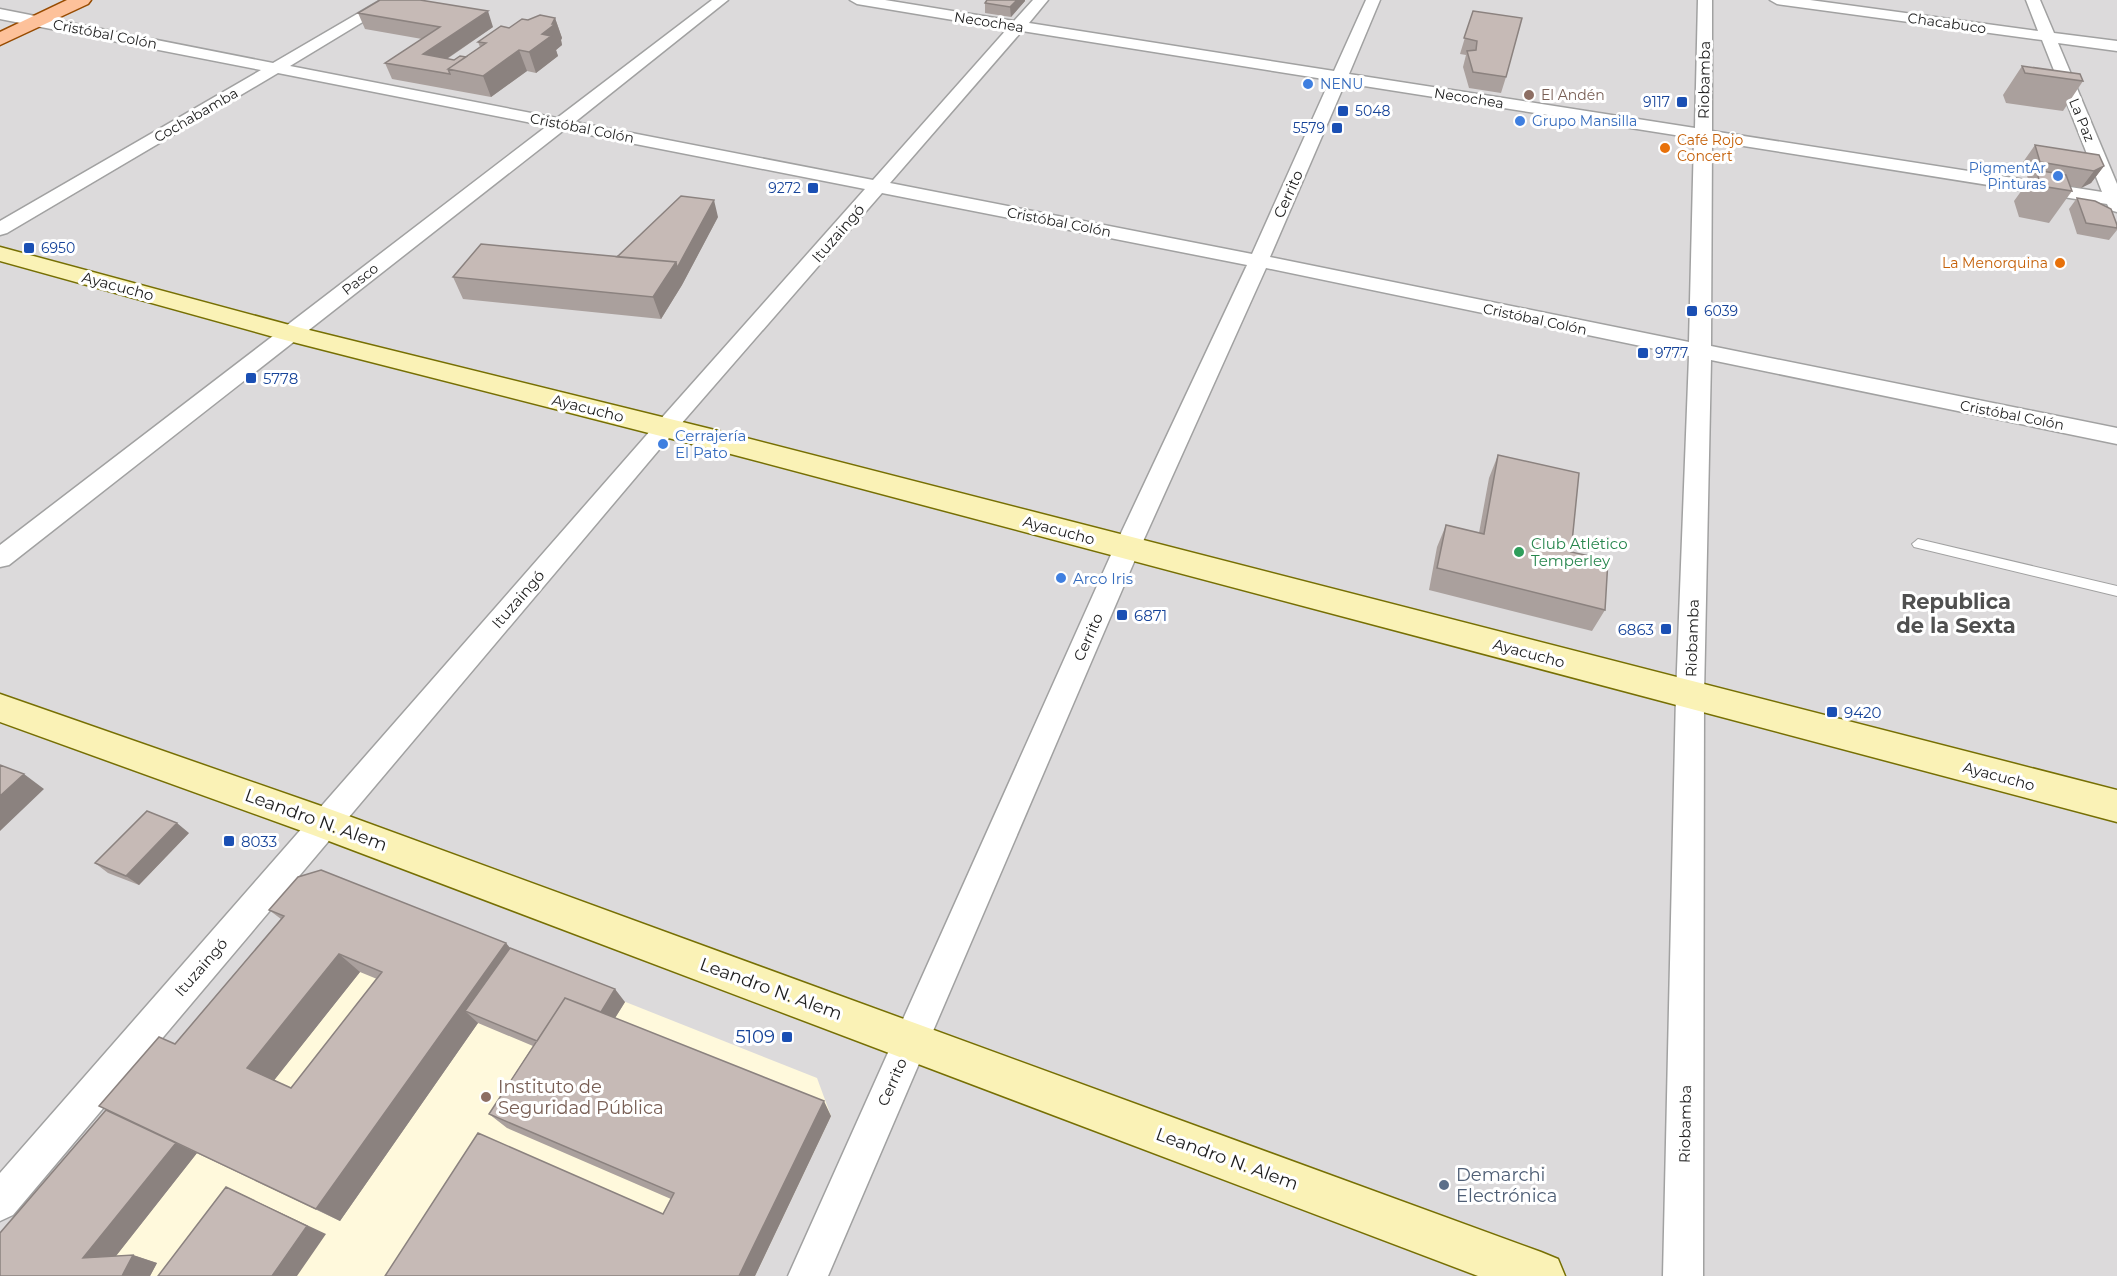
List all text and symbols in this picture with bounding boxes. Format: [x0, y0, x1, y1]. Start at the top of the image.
street label: Necochea [953, 8, 1025, 36]
street label: Chacabuco [1907, 9, 1988, 37]
street label: Cristóbal Colón [51, 15, 159, 53]
street label: Riobamba [1694, 41, 1714, 119]
place label: NENU [1320, 75, 1363, 93]
marker: NENU [1301, 77, 1315, 91]
street label: Cochabamba [151, 84, 241, 146]
street label: Necochea [1433, 84, 1505, 112]
place label: El Andén [1541, 86, 1605, 104]
marker: El Andén [1522, 88, 1536, 102]
place label: 9117 [1643, 93, 1670, 111]
marker: 9117 [1675, 95, 1689, 109]
street label: La Paz [2065, 96, 2099, 144]
place label: 5048 [1355, 102, 1391, 120]
marker: 5048 [1336, 104, 1350, 118]
street label: Cristóbal Colón [528, 109, 636, 147]
place label: Grupo Mansilla [1532, 112, 1637, 130]
marker: Grupo Mansilla [1513, 114, 1527, 128]
place label: 5579 [1293, 119, 1325, 137]
marker: 5579 [1330, 121, 1344, 135]
place label: Café Rojo Concert [1677, 131, 1744, 165]
marker: Café Rojo Concert [1658, 141, 1672, 155]
place label: PigmentAr Pinturas [1969, 159, 2046, 193]
street label: Cerrito [1269, 167, 1307, 221]
marker: PigmentAr Pinturas [2051, 169, 2065, 183]
place label: 9272 [768, 179, 801, 197]
marker: 9272 [806, 181, 820, 195]
street label: Ituzaingó [808, 200, 868, 266]
street label: Cristóbal Colón [1005, 203, 1113, 241]
place label: 6950 [41, 239, 75, 257]
marker: 6950 [22, 241, 36, 255]
place label: La Menorquina [1942, 254, 2048, 272]
marker: La Menorquina [2053, 256, 2067, 270]
street label: Pasco [338, 259, 382, 299]
street label: Ayacucho [80, 267, 156, 305]
street label: Cristóbal Colón [1481, 299, 1589, 339]
place label: 6039 [1704, 302, 1738, 320]
marker: 6039 [1685, 304, 1699, 318]
place label: 9777 [1655, 344, 1688, 362]
marker: 9777 [1636, 346, 1650, 360]
place label: 5778 [263, 369, 298, 388]
marker: 5778 [244, 371, 258, 385]
street label: Ayacucho [550, 390, 626, 426]
street label: Cristóbal Colón [1958, 396, 2066, 434]
place label: Cerrajería El Pato [675, 426, 746, 462]
marker: Cerrajería El Pato [656, 437, 670, 451]
street label: Ayacucho [1021, 511, 1097, 549]
place label: Club Atlético Temperley [1531, 534, 1628, 570]
marker: Club Atlético Temperley [1512, 545, 1526, 559]
street label: Ituzaingó [488, 566, 548, 632]
place label: Arco Iris [1073, 569, 1133, 588]
marker: Arco Iris [1054, 571, 1068, 585]
district label: Republica de la Sexta [1896, 589, 2016, 638]
street label: Riobamba [1681, 599, 1703, 677]
place label: 6871 [1134, 606, 1167, 625]
marker: 6871 [1115, 608, 1129, 622]
street label: Cerrito [1069, 610, 1107, 664]
place label: 6863 [1618, 620, 1654, 639]
marker: 6863 [1659, 622, 1673, 636]
street label: Ayacucho [1491, 634, 1567, 672]
place label: 9420 [1844, 703, 1882, 722]
marker: 9420 [1825, 705, 1839, 719]
street label: Ayacucho [1961, 757, 2037, 795]
street label: Leandro N. Alem [242, 784, 390, 856]
place label: 8033 [241, 832, 277, 851]
marker: 8033 [222, 834, 236, 848]
street label: Ituzaingó [171, 934, 231, 1000]
street label: Leandro N. Alem [697, 953, 845, 1025]
place label: 5109 [735, 1026, 775, 1048]
marker: 5109 [780, 1030, 794, 1044]
street label: Cerrito [873, 1055, 911, 1109]
place label: Instituto de Seguridad Pública [498, 1076, 664, 1119]
street label: Riobamba [1675, 1085, 1695, 1163]
marker: Instituto de Seguridad Pública [479, 1090, 493, 1104]
street label: Leandro N. Alem [1153, 1123, 1301, 1195]
place label: Demarchi Electrónica [1456, 1164, 1557, 1207]
marker: Demarchi Electrónica [1437, 1178, 1451, 1192]

